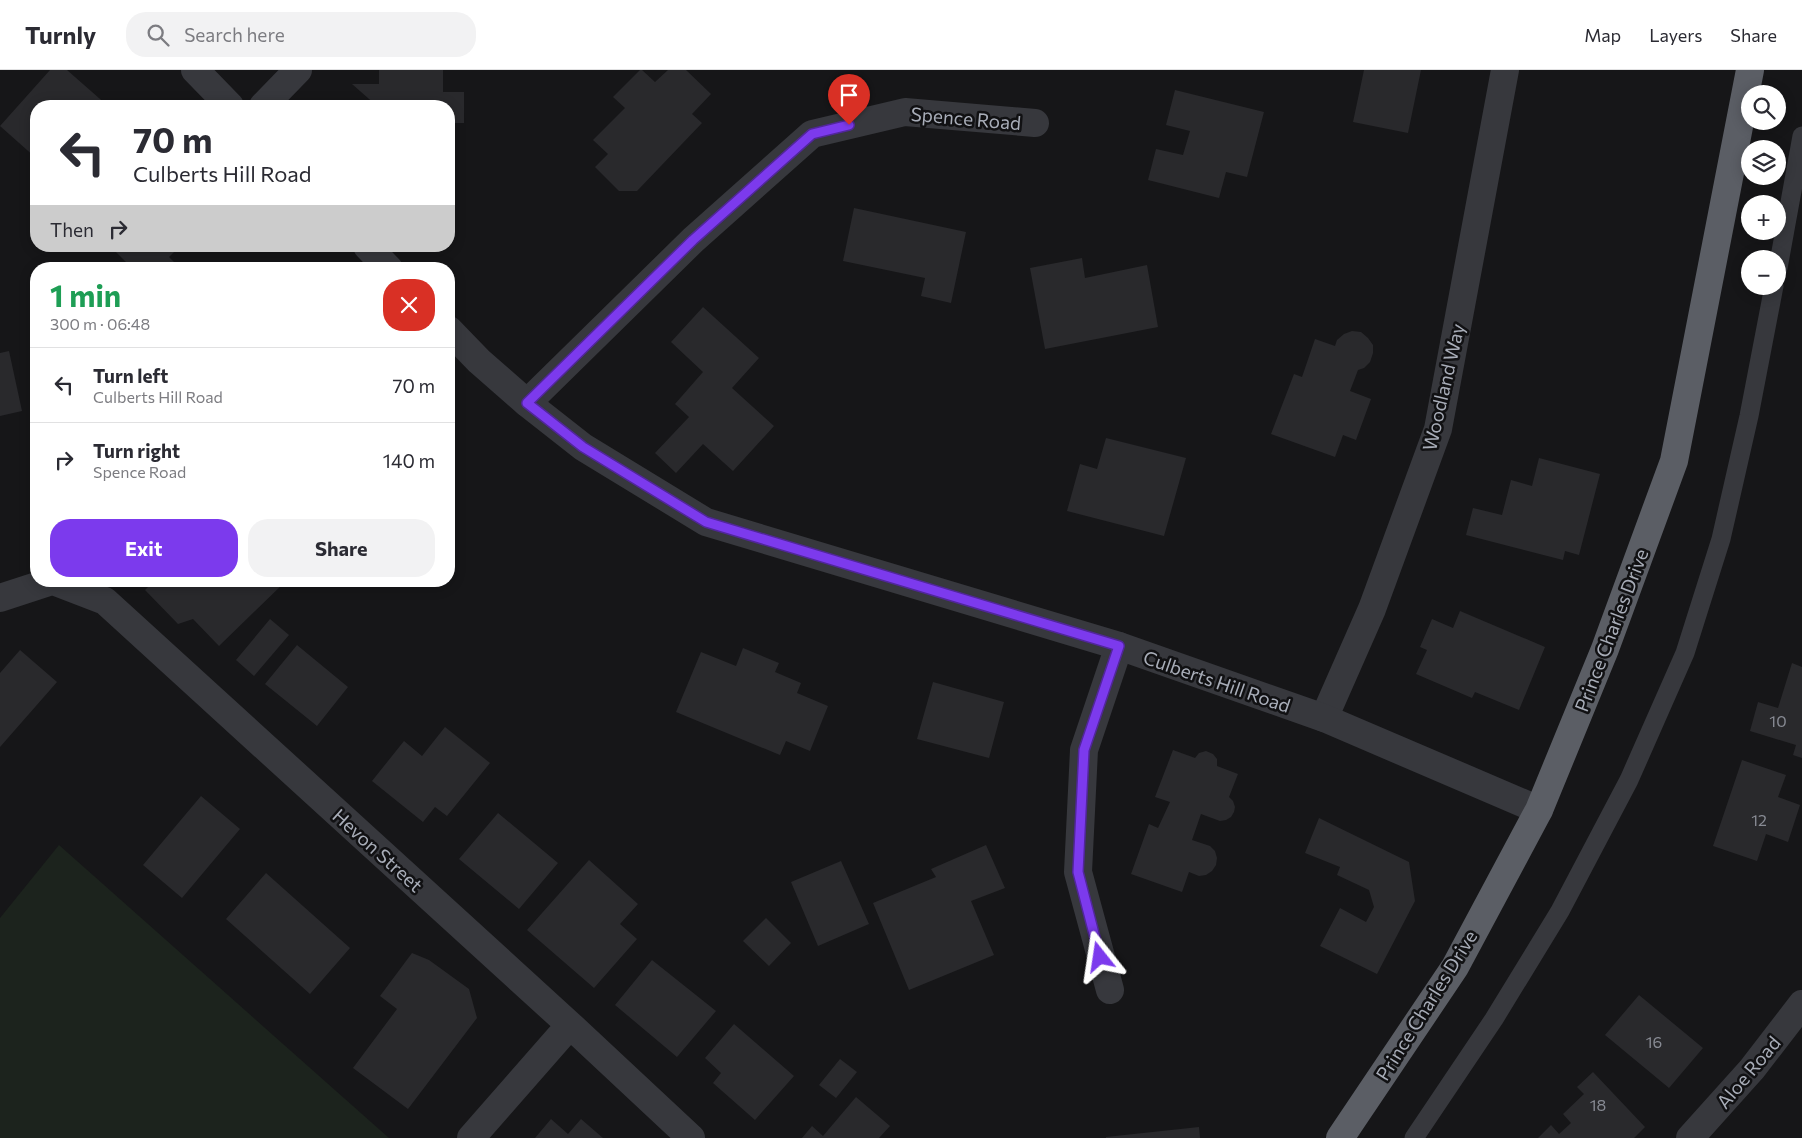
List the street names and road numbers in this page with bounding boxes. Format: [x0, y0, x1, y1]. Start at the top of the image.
street label: Spence Road [910, 102, 1022, 134]
street label: Woodland Way [1417, 321, 1469, 453]
street label: Prince Charles Drive [1569, 545, 1653, 715]
street label: Culberts Hill Road [1140, 645, 1294, 717]
street label: Hevon Street [328, 804, 428, 896]
street label: Prince Charles Drive [1370, 926, 1482, 1084]
street label: Aloe Road [1711, 1031, 1785, 1113]

